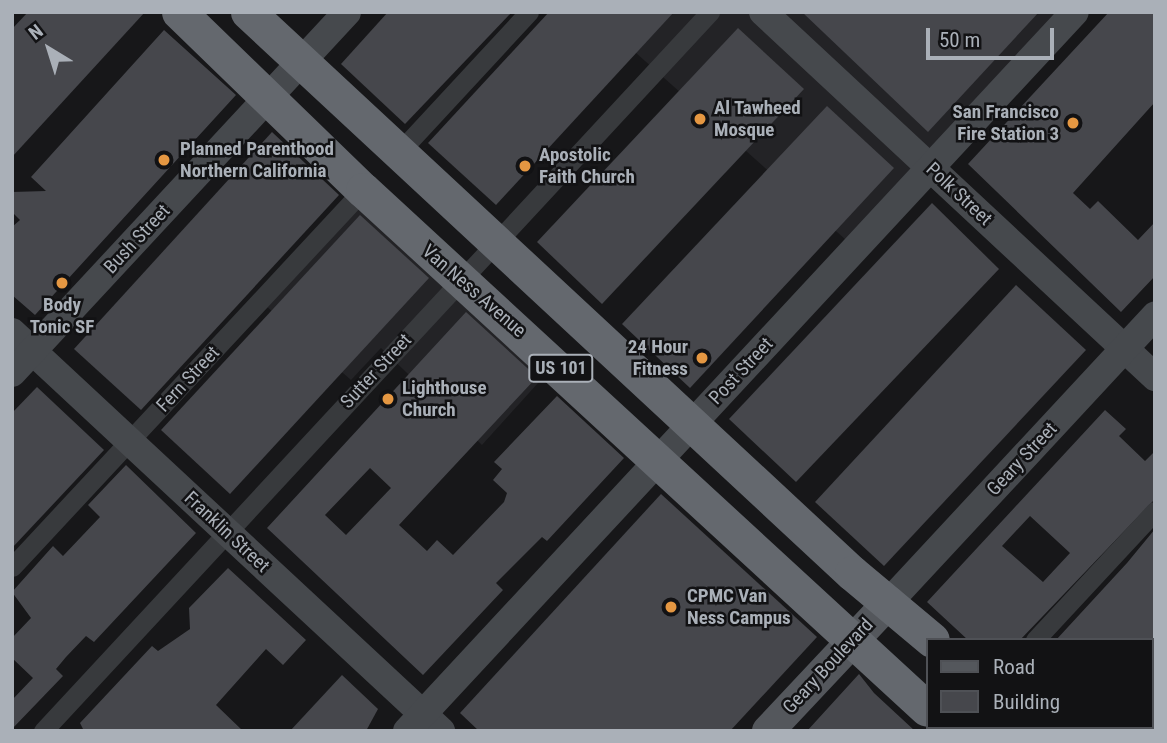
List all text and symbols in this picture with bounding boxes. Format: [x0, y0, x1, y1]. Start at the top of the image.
north arrow [14, 14, 84, 84]
scale bar [929, 14, 1057, 58]
text: N [24, 19, 47, 45]
text: 50 m [939, 28, 980, 52]
place label: Al Tawheed Mosque [714, 97, 801, 141]
place label: San Francisco Fire Station 3 [953, 101, 1059, 145]
marker: Al Tawheed Mosque [692, 111, 708, 127]
marker: San Francisco Fire Station 3 [1065, 115, 1081, 131]
place label: Planned Parenthood Northern California [180, 138, 334, 182]
place label: Apostolic Faith Church [539, 144, 635, 188]
marker: Planned Parenthood Northern California [154, 150, 174, 170]
marker: Apostolic Faith Church [517, 158, 533, 174]
street label: Polk Street [921, 158, 997, 230]
street label: Bush Street [99, 200, 175, 278]
street label: Van Ness Avenue [417, 240, 531, 342]
marker: Body Tonic SF [54, 275, 70, 291]
place label: Body Tonic SF [30, 294, 94, 338]
street label: Sutter Street [336, 329, 416, 413]
street label: Post Street [704, 333, 778, 409]
place label: 24 Hour Fitness [628, 336, 688, 380]
street label: Fern Street [152, 341, 224, 417]
marker: 24 Hour Fitness [694, 350, 710, 366]
road number: US 101 [528, 354, 594, 382]
place label: Lighthouse Church [402, 377, 486, 421]
marker: Lighthouse Church [380, 391, 396, 407]
street label: Geary Street [982, 418, 1062, 500]
street label: Franklin Street [180, 487, 274, 577]
place label: CPMC Van Ness Campus [687, 585, 791, 629]
marker: CPMC Van Ness Campus [661, 597, 681, 617]
street label: Geary Boulevard [778, 614, 878, 718]
legend [926, 638, 1153, 729]
text: Road [993, 655, 1035, 679]
text: Building [993, 690, 1060, 714]

